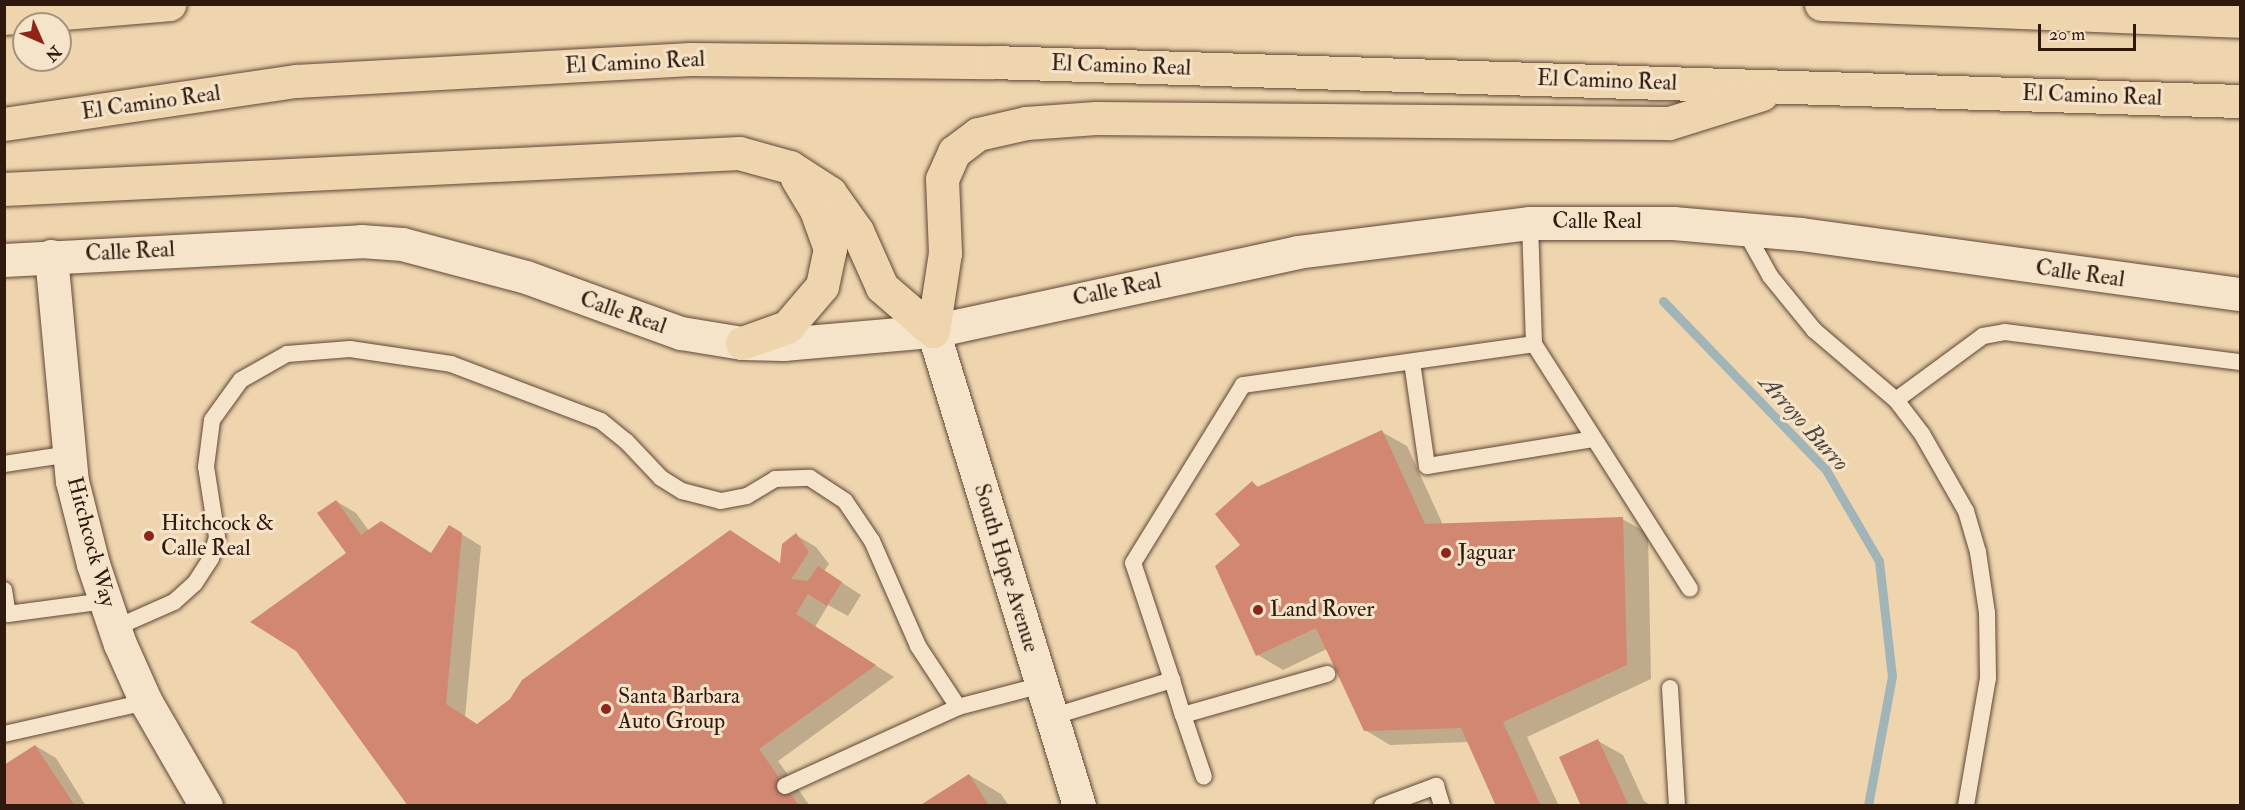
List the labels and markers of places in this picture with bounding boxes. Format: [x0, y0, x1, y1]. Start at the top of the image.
place label: Hitchcock & Calle Real [161, 510, 274, 562]
marker: Hitchcock & Calle Real [142, 529, 156, 543]
place label: Jaguar [1458, 540, 1515, 566]
marker: Jaguar [1439, 546, 1453, 560]
place label: Land Rover [1270, 597, 1374, 623]
marker: Land Rover [1251, 603, 1265, 617]
place label: Santa Barbara Auto Group [618, 683, 740, 734]
marker: Santa Barbara Auto Group [599, 702, 613, 716]

